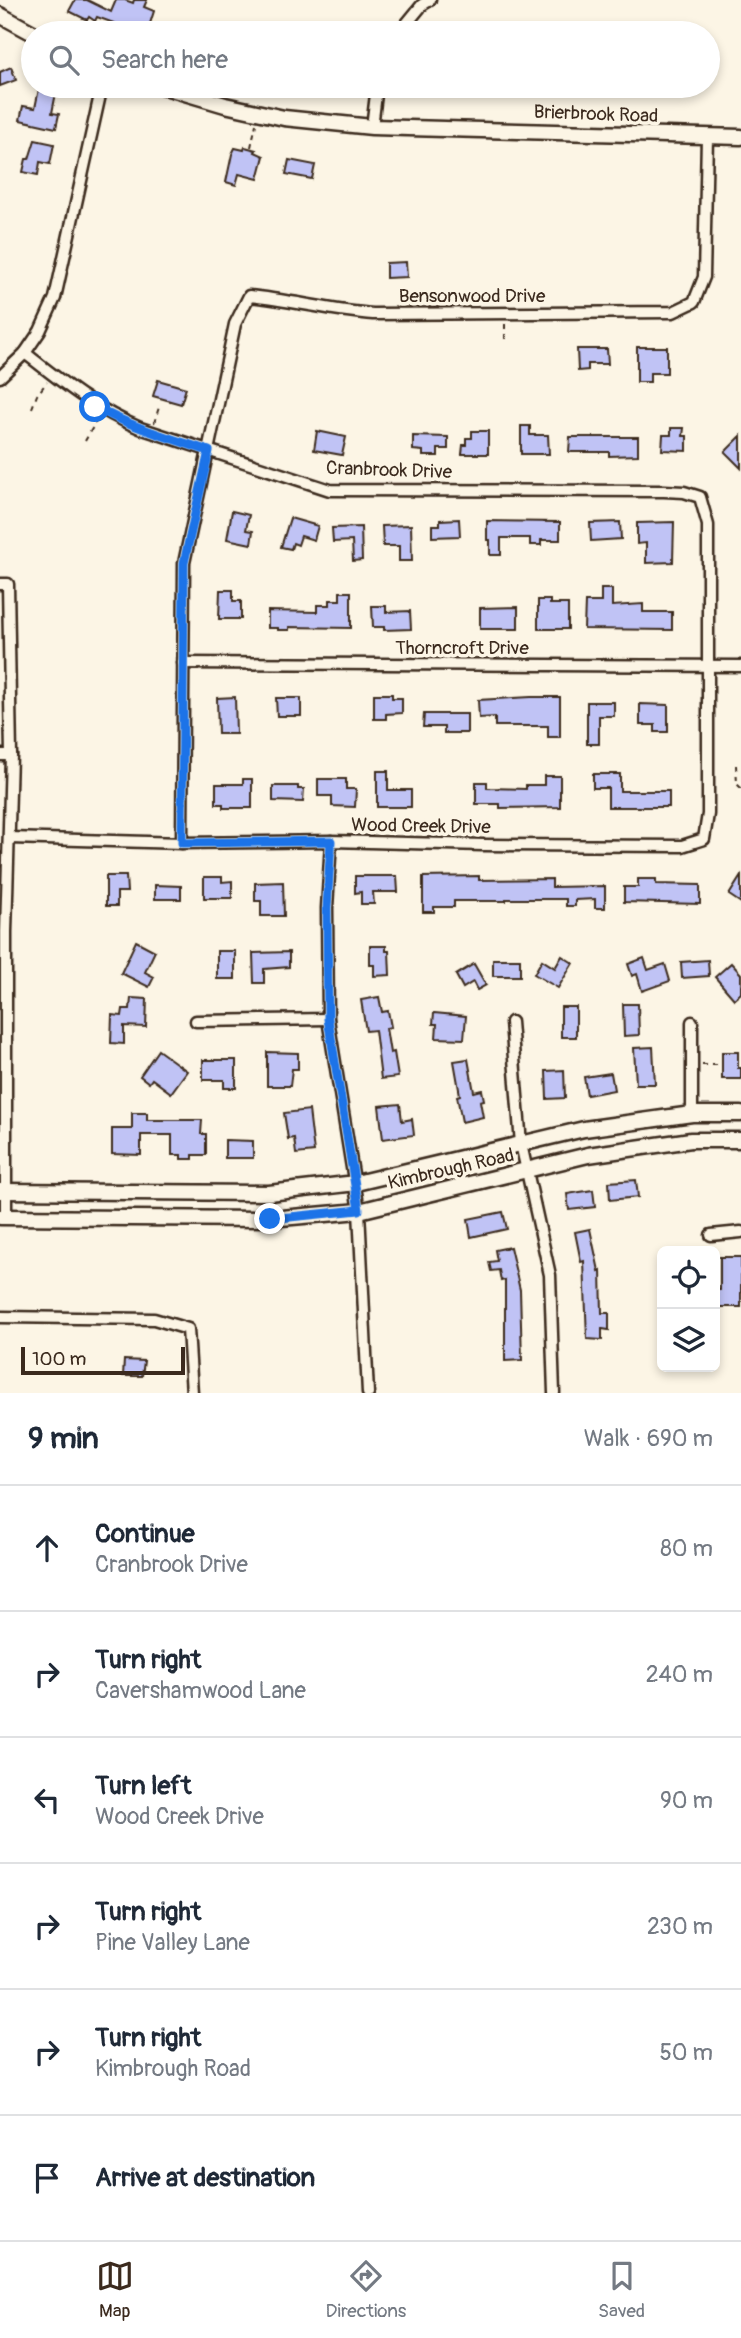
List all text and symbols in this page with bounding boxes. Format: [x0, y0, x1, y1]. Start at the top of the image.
search box [21, 21, 720, 98]
icon: search [45, 41, 83, 79]
text: Search here [101, 44, 228, 76]
street label: Brierbrook Road [533, 100, 659, 128]
street label: Bensonwood Drive [399, 284, 546, 308]
route start [79, 391, 110, 422]
street label: Cranbrook Drive [325, 456, 453, 484]
street label: Thorncroft Drive [395, 636, 529, 660]
street label: Wood Creek Drive [351, 813, 492, 839]
street label: Kimbrough Road [386, 1143, 516, 1195]
route end [254, 1203, 285, 1234]
map controls [657, 1246, 720, 1372]
button: locate [657, 1246, 720, 1309]
button: layers [657, 1309, 720, 1372]
scale bar [21, 1344, 186, 1376]
text: 100 m [32, 1347, 86, 1371]
text: 9 min [28, 1420, 99, 1457]
text: Walk · 690 m [584, 1424, 713, 1453]
text: Continue [95, 1518, 195, 1550]
icon: ahead [28, 1529, 66, 1567]
text: 80 m [660, 1534, 713, 1563]
text: Cranbrook Drive [95, 1550, 248, 1579]
text: Turn right [95, 1644, 201, 1676]
icon: right [28, 1655, 66, 1693]
text: 240 m [646, 1660, 713, 1689]
text: Cavershamwood Lane [95, 1676, 306, 1705]
text: Turn left [95, 1770, 191, 1802]
icon: left [28, 1781, 66, 1819]
text: 90 m [660, 1786, 713, 1815]
text: Wood Creek Drive [95, 1802, 264, 1831]
text: Turn right [95, 1896, 201, 1928]
icon: right [28, 1907, 66, 1945]
text: 230 m [647, 1912, 713, 1941]
text: Pine Valley Lane [95, 1928, 250, 1957]
text: Turn right [95, 2022, 201, 2054]
icon: right [28, 2033, 66, 2071]
text: 50 m [659, 2038, 713, 2067]
text: Kimbrough Road [95, 2054, 251, 2083]
icon: arrive [28, 2159, 66, 2197]
text: Arrive at destination [95, 2162, 315, 2194]
tab: Map [96, 2257, 134, 2323]
tab: Directions [326, 2257, 406, 2323]
tab: Saved [598, 2257, 645, 2323]

